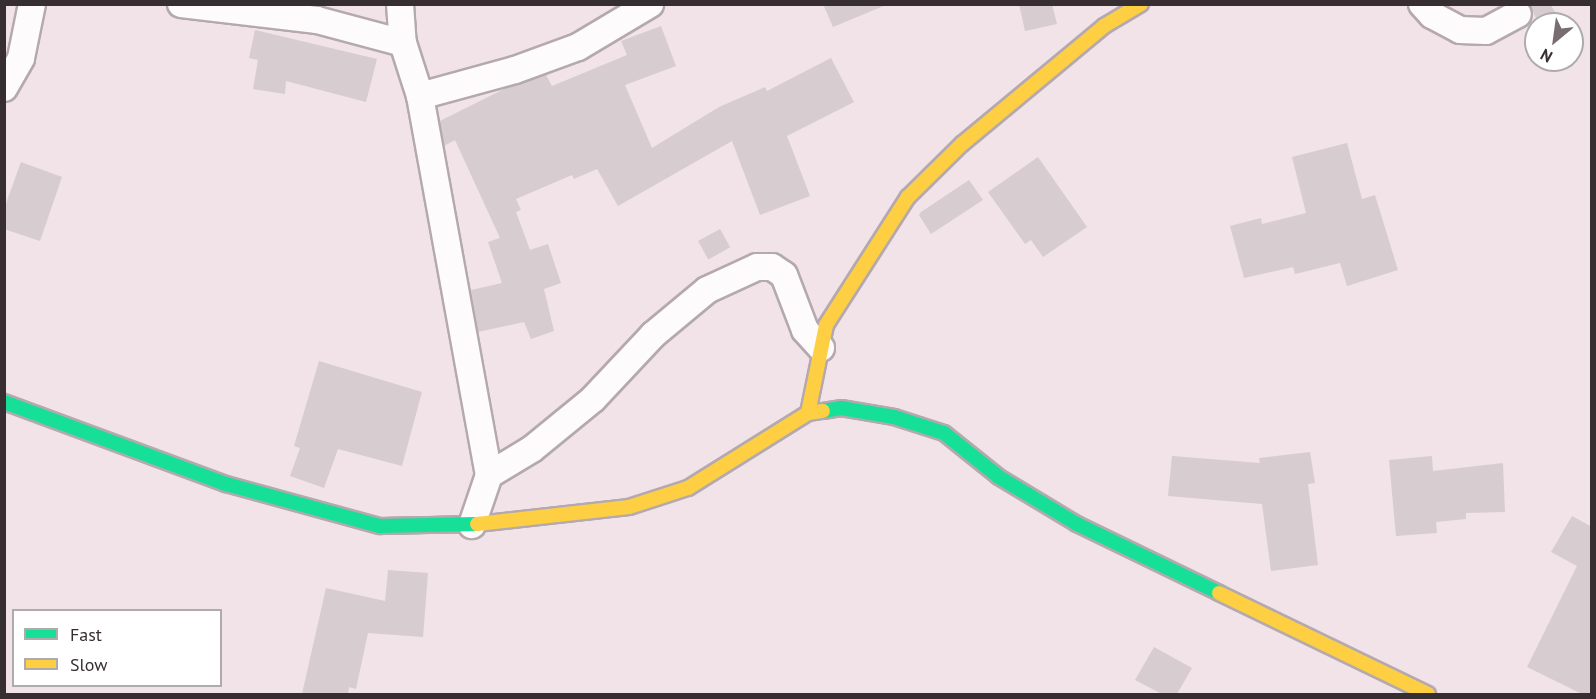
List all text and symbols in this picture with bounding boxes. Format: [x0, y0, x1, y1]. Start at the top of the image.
north arrow [1524, 12, 1584, 72]
text: N [1537, 45, 1556, 67]
legend [12, 609, 222, 687]
text: Fast [70, 623, 102, 646]
text: Slow [70, 653, 108, 676]

